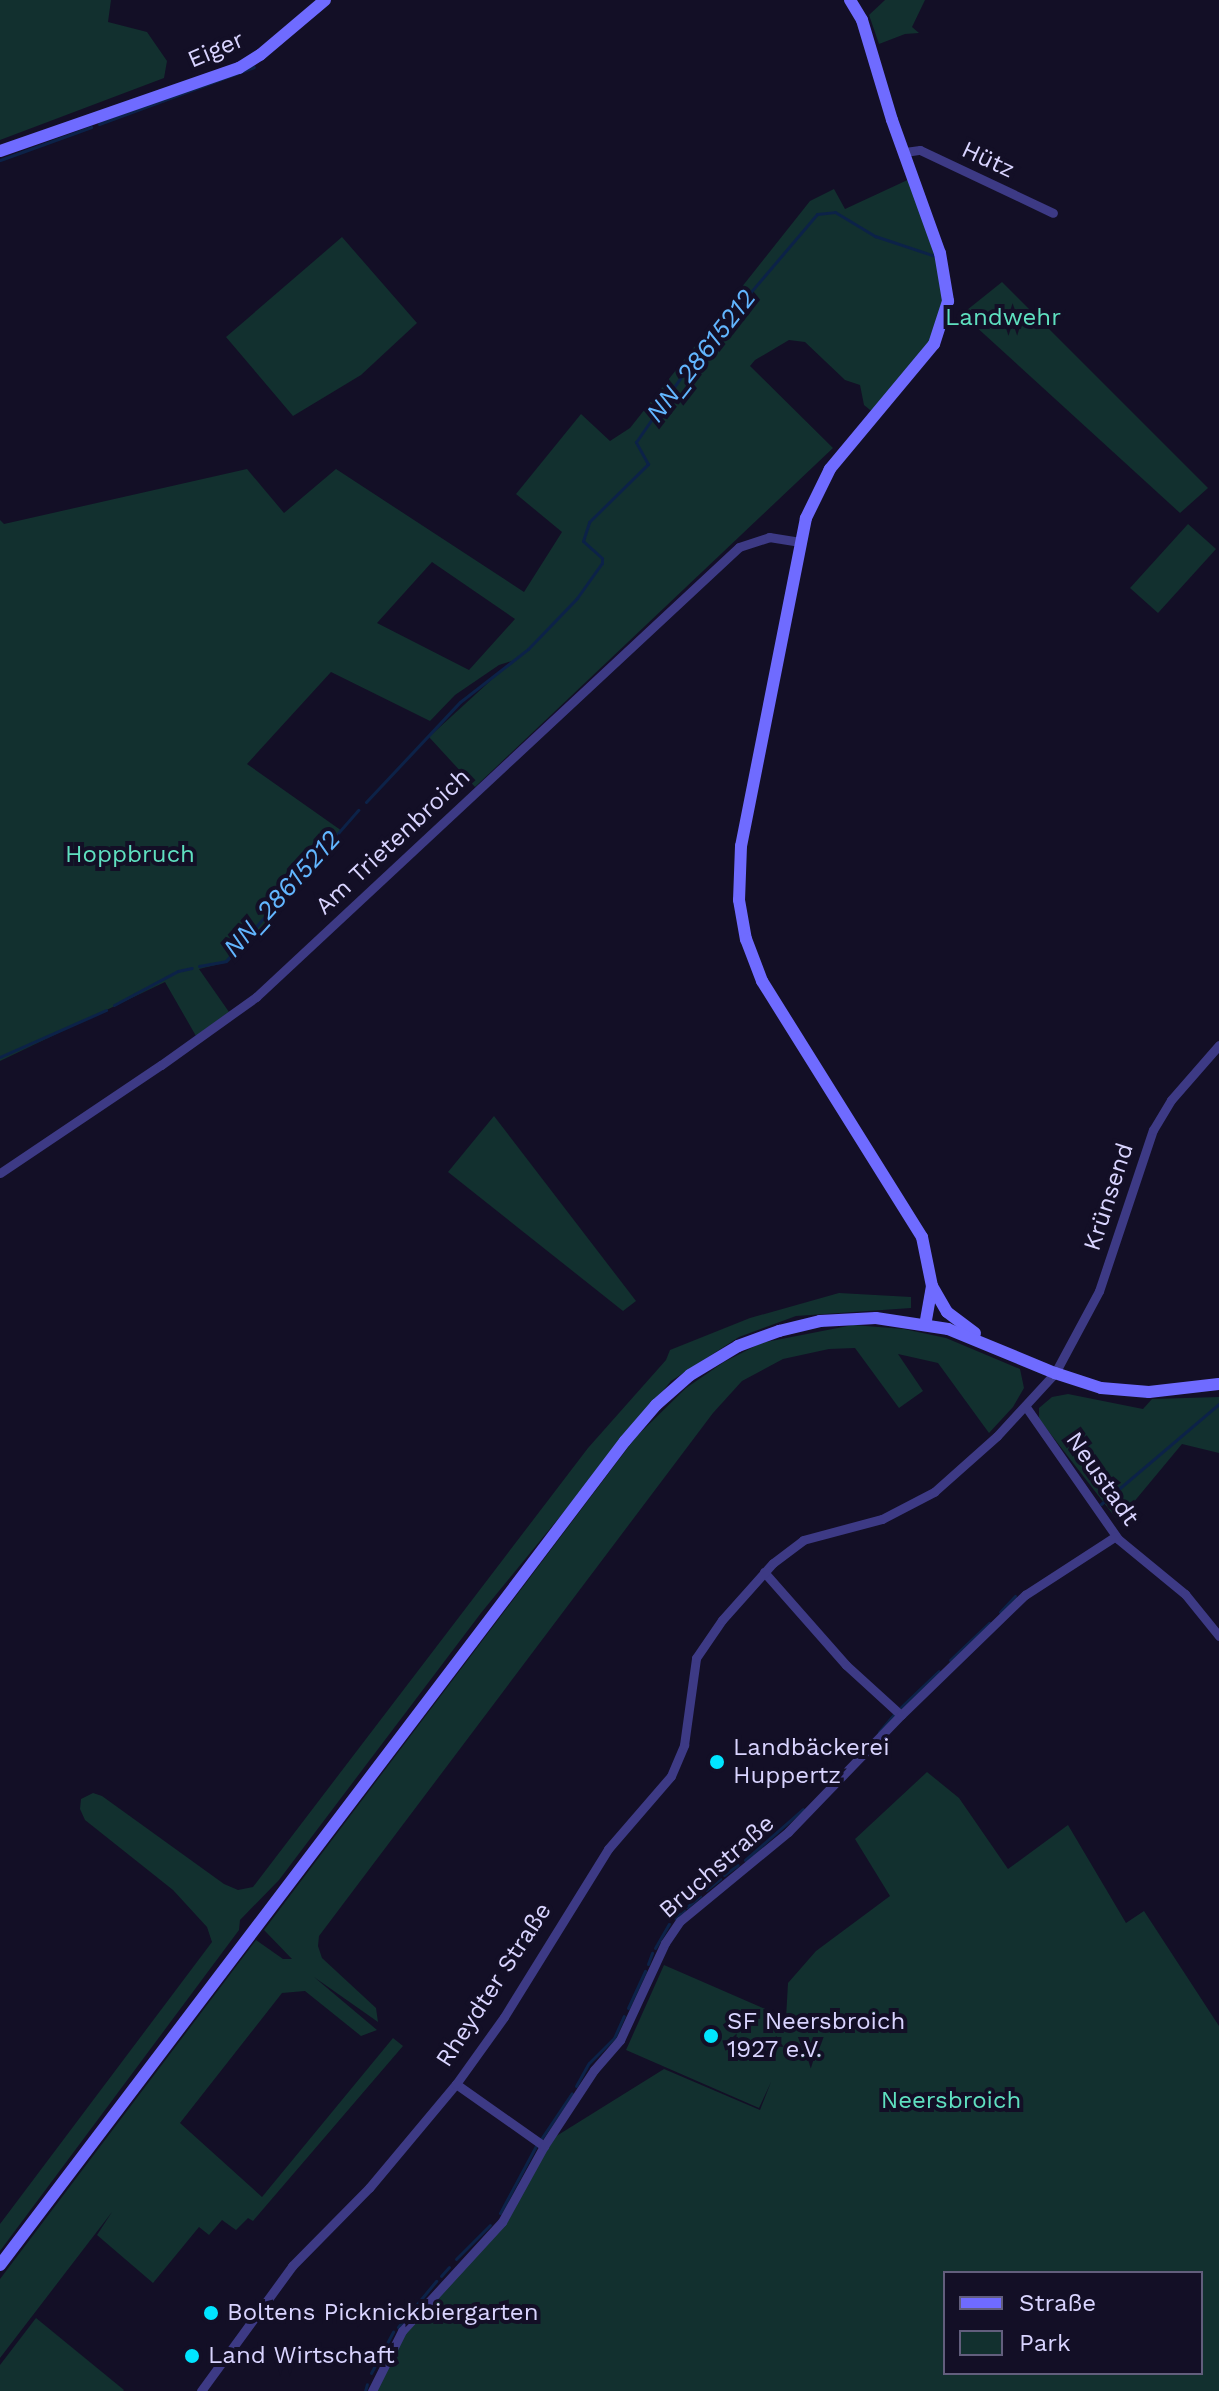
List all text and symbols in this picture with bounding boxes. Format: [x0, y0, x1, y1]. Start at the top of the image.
street label: Eiger [184, 25, 248, 75]
street label: Hütz [957, 135, 1019, 185]
water label: NN_28615212 [640, 283, 762, 429]
park label: Landwehr [945, 304, 1061, 332]
street label: Am Trietenbroich [309, 763, 477, 921]
water label: NN_28615212 [217, 824, 347, 964]
park label: Hoppbruch [65, 841, 195, 869]
street label: Krünsend [1078, 1139, 1140, 1255]
street label: Neustadt [1059, 1427, 1145, 1531]
place label: Landbäckerei Huppertz [733, 1734, 890, 1790]
marker: Landbäckerei Huppertz [708, 1753, 726, 1771]
street label: Bruchstraße [654, 1809, 780, 1925]
street label: Rheydter Straße [430, 1897, 558, 2073]
place label: SF Neersbroich 1927 e.V. [727, 2008, 906, 2064]
marker: SF Neersbroich 1927 e.V. [702, 2027, 720, 2045]
park label: Neersbroich [881, 2087, 1021, 2115]
legend [943, 2271, 1203, 2375]
text: Straße [1019, 2289, 1096, 2317]
place label: Boltens Picknickbiergarten [227, 2299, 539, 2327]
marker: Boltens Picknickbiergarten [202, 2304, 220, 2322]
text: Park [1019, 2329, 1071, 2357]
place label: Land Wirtschaft [208, 2342, 395, 2370]
marker: Land Wirtschaft [183, 2347, 201, 2365]

